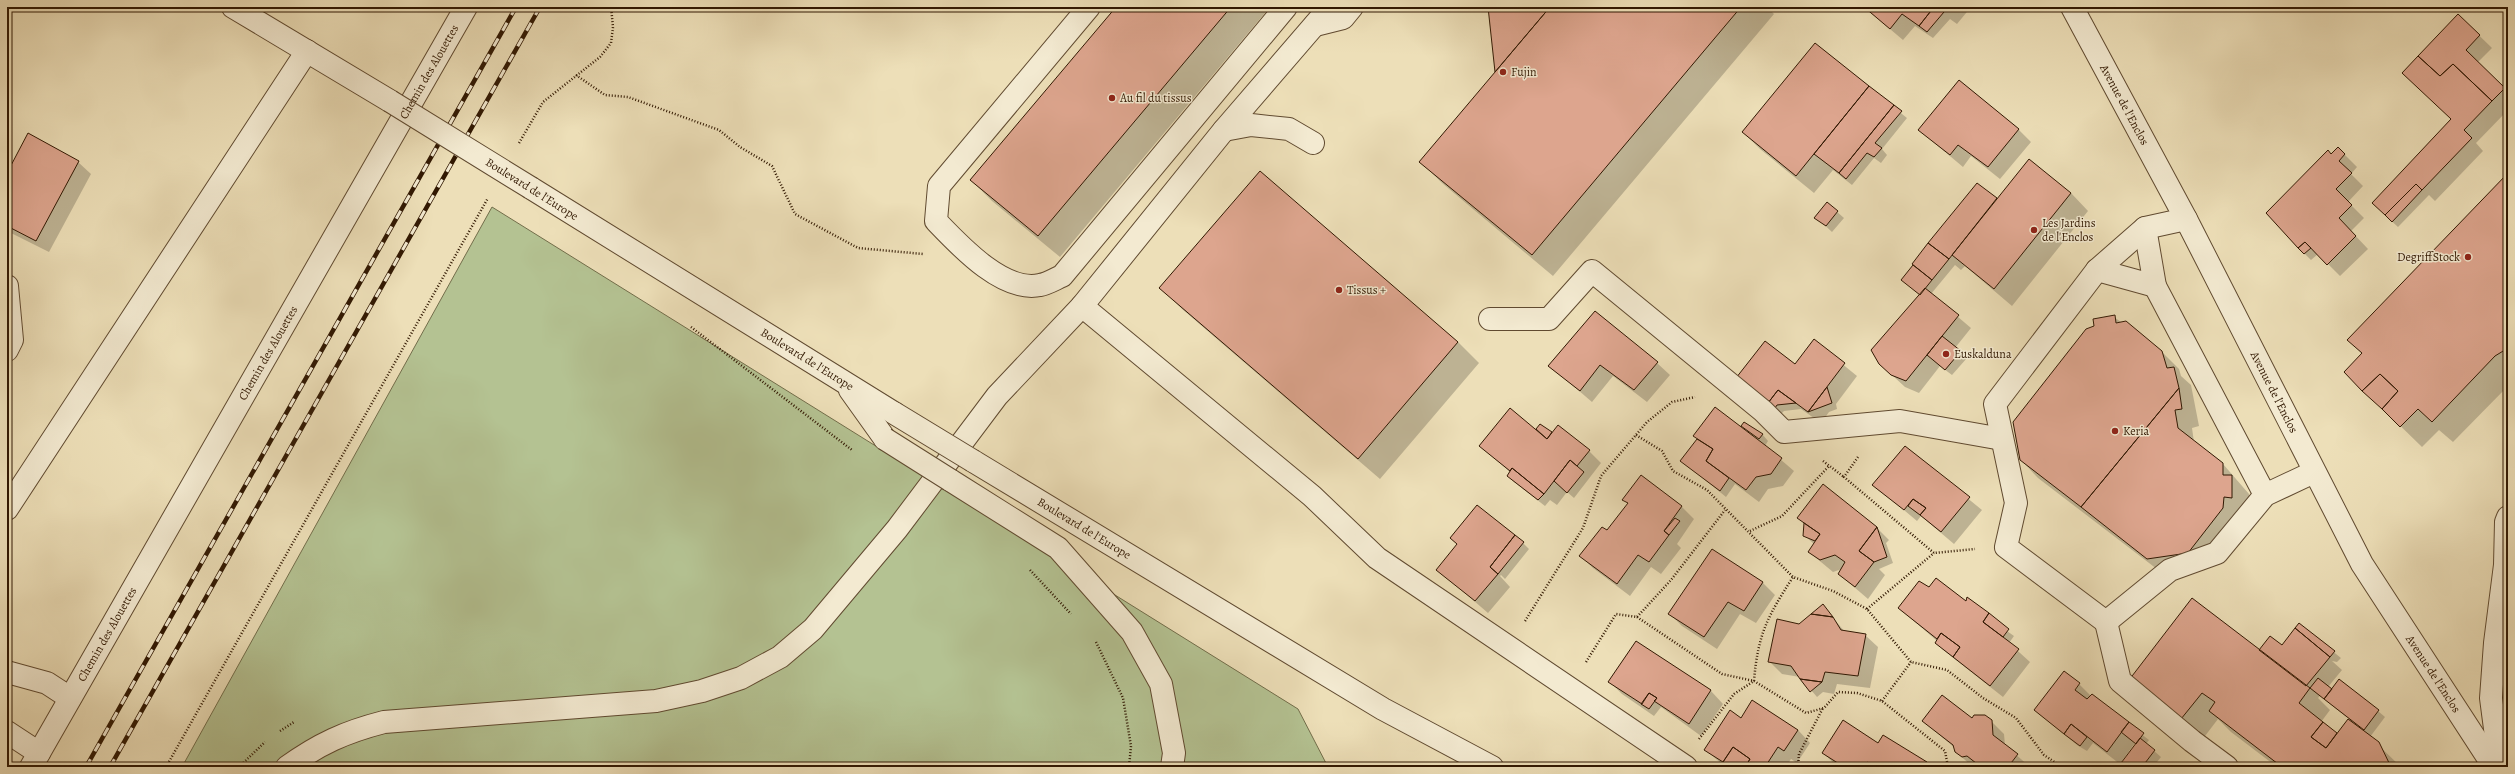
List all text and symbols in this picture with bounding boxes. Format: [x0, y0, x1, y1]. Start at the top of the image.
street label: Chemin des Alouettes [396, 21, 462, 122]
street label: Avenue de l'Enclos [2096, 61, 2153, 148]
place label: Fujin [1511, 64, 1537, 80]
marker: Fujin [1498, 67, 1508, 77]
place label: Au fil du tissus [1119, 90, 1192, 106]
marker: Au fil du tissus [1107, 93, 1117, 103]
street label: Boulevard de l'Europe [483, 154, 581, 224]
place label: Les Jardins de l'Enclos [2042, 215, 2096, 245]
marker: Les Jardins de l'Enclos [2029, 225, 2039, 235]
place label: DegriffStock [2397, 249, 2460, 265]
marker: DegriffStock [2463, 252, 2473, 262]
place label: Tissus + [1347, 282, 1386, 298]
marker: Tissus + [1334, 285, 1344, 295]
street label: Chemin des Alouettes [235, 303, 301, 403]
street label: Boulevard de l'Europe [758, 324, 857, 394]
place label: Euskalduna [1954, 346, 2012, 362]
street label: Avenue de l'Enclos [2246, 348, 2302, 436]
marker: Euskalduna [1941, 349, 1951, 359]
place label: Keria [2123, 423, 2150, 439]
marker: Keria [2110, 426, 2120, 436]
street label: Boulevard de l'Europe [1034, 494, 1134, 563]
street label: Chemin des Alouettes [74, 584, 140, 684]
street label: Avenue de l'Enclos [2402, 631, 2465, 716]

